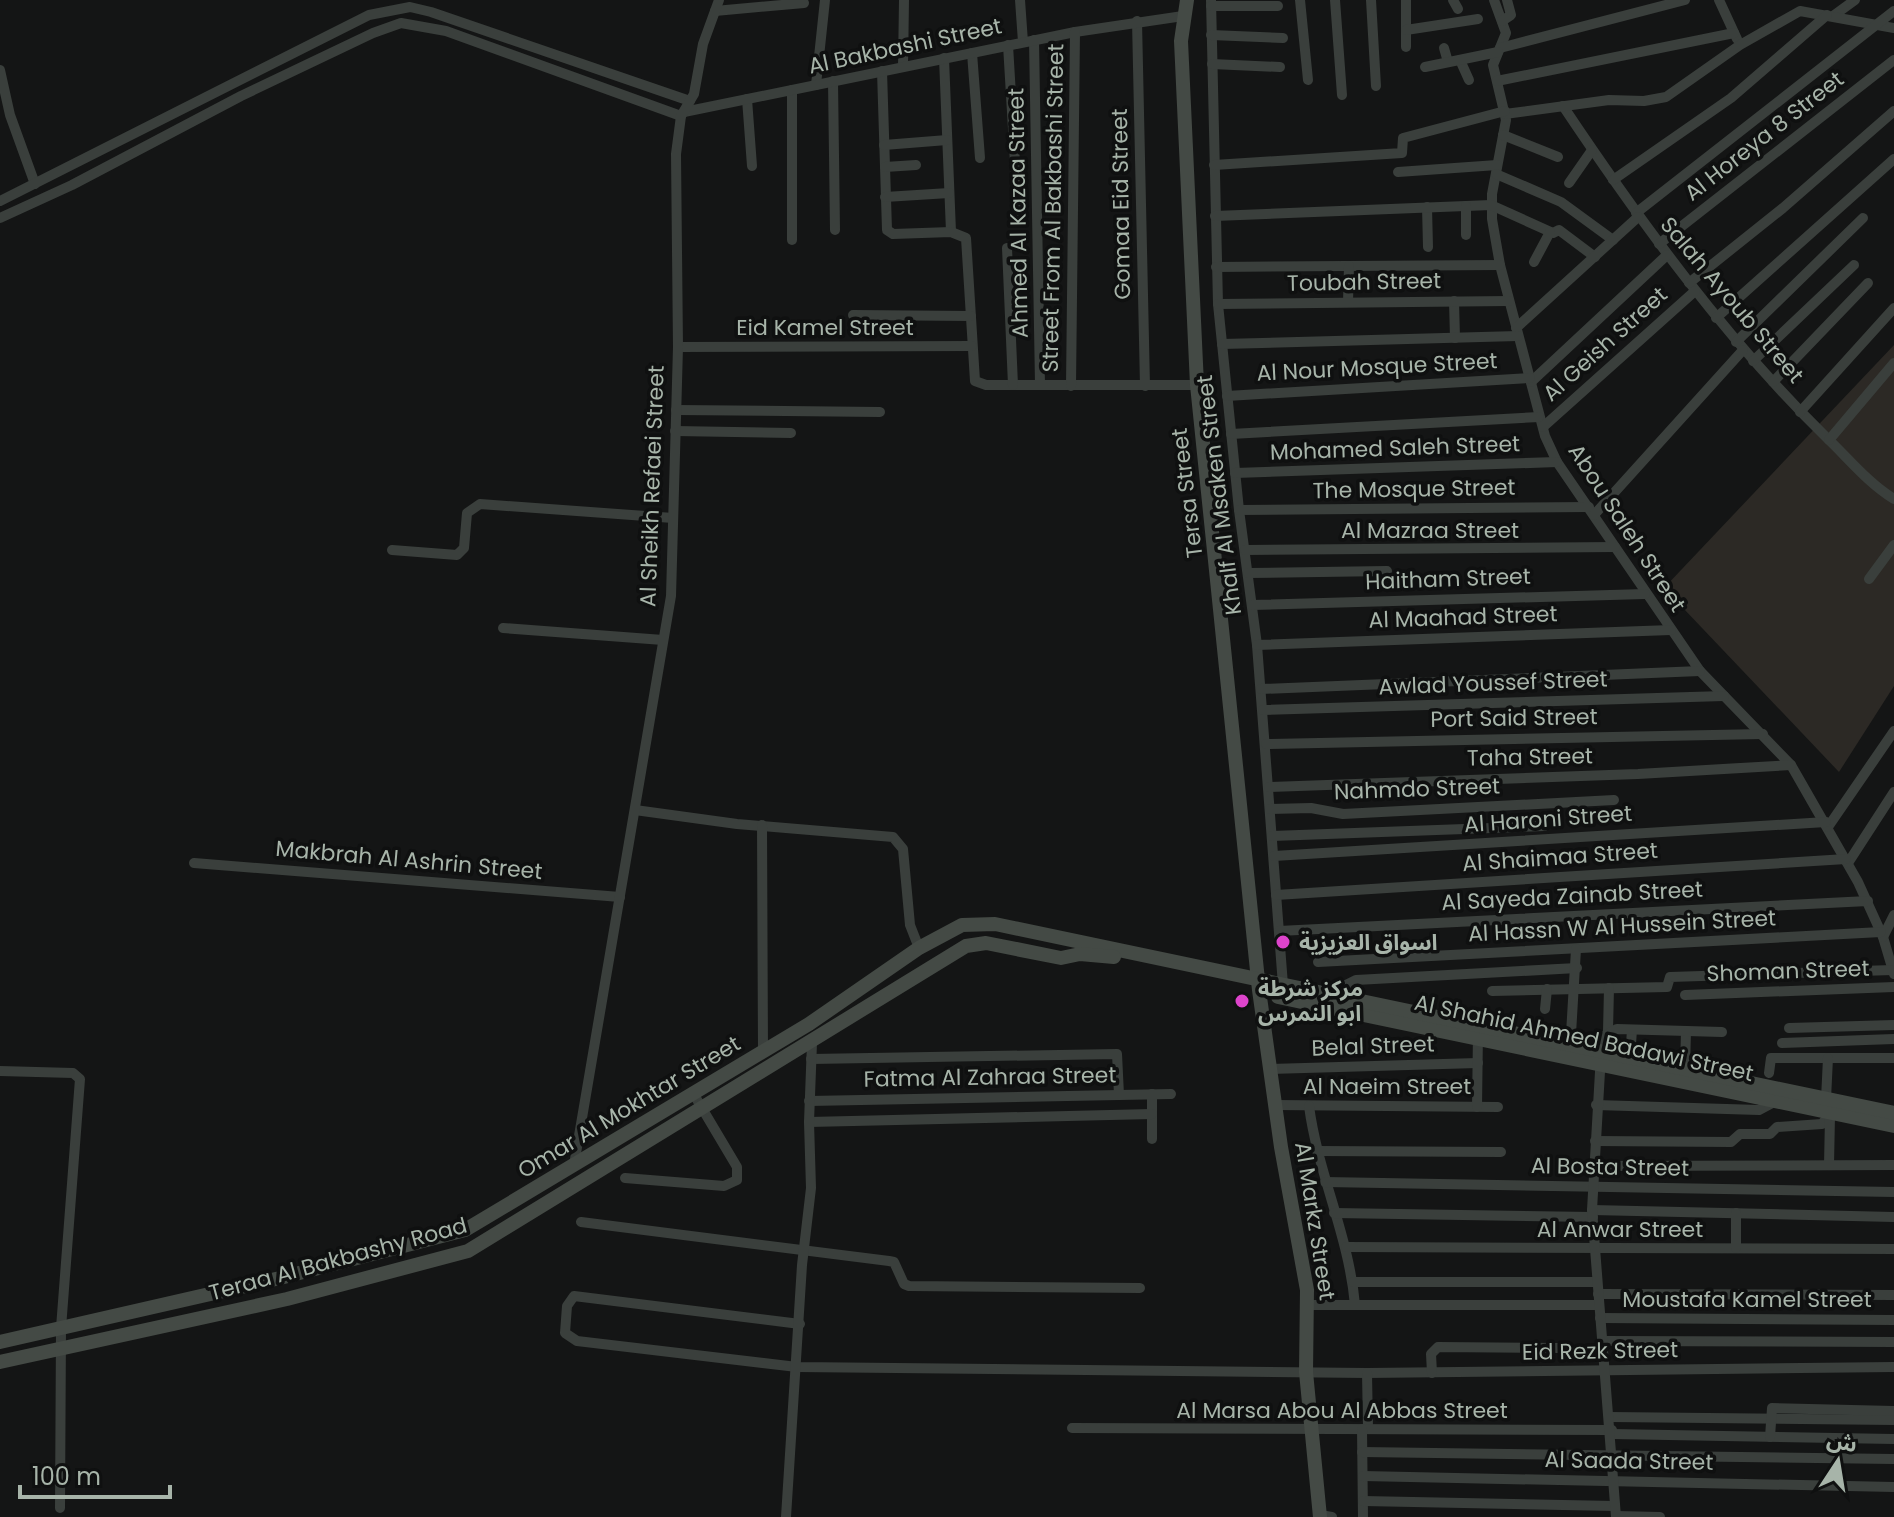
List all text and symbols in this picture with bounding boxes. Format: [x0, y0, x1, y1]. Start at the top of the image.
street label: Al Bakbashi Street [806, 10, 1004, 82]
street label: Street From Al Bakbashi Street [1035, 43, 1071, 373]
street label: Al Horeya 8 Street [1678, 64, 1850, 208]
street label: Ahmed Al Kazaa Street [1000, 88, 1036, 338]
street label: Gomaa Eid Street [1104, 108, 1138, 300]
street label: Salah Ayoub Street [1653, 210, 1811, 390]
street label: Toubah Street [1287, 265, 1441, 299]
street label: Al Geish Street [1536, 280, 1674, 408]
street label: Eid Kamel Street [736, 312, 914, 343]
street label: Al Nour Mosque Street [1256, 345, 1498, 389]
street label: Al Sheikh Refaei Street [632, 365, 672, 607]
street label: Khalf Al Msaken Street [1189, 373, 1249, 617]
street label: Tersa Street [1164, 426, 1210, 560]
street label: Mohamed Saleh Street [1269, 428, 1521, 468]
street label: Abou Saleh Street [1561, 438, 1693, 618]
street label: The Mosque Street [1312, 472, 1516, 506]
street label: Al Mazraa Street [1341, 515, 1519, 546]
street label: Haitham Street [1365, 561, 1531, 597]
street label: Al Maahad Street [1368, 598, 1558, 636]
street label: Awlad Youssef Street [1378, 664, 1608, 702]
street label: Port Said Street [1430, 701, 1598, 735]
street label: Taha Street [1467, 740, 1593, 774]
street label: Nahmdo Street [1333, 771, 1501, 807]
street label: Al Haroni Street [1463, 798, 1633, 840]
street label: Makbrah Al Ashrin Street [274, 833, 544, 887]
street label: Al Shaimaa Street [1461, 835, 1659, 879]
street label: Al Sayeda Zainab Street [1440, 874, 1704, 918]
street label: Al Hassn W Al Hussein Street [1467, 902, 1777, 950]
place label: اسواق العزيزية [1299, 927, 1438, 958]
marker: اسواق العزيزية [1274, 933, 1292, 951]
street label: Shoman Street [1706, 953, 1870, 989]
place label: مركز شرطة ابو النمرس [1258, 973, 1363, 1029]
street label: Al Shahid Ahmed Badawi Street [1412, 987, 1756, 1089]
marker: مركز شرطة ابو النمرس [1233, 992, 1251, 1010]
street label: Omar Al Mokhtar Street [512, 1028, 746, 1186]
street label: Belal Street [1311, 1028, 1435, 1064]
street label: Fatma Al Zahraa Street [863, 1059, 1117, 1095]
street label: Al Naeim Street [1303, 1071, 1471, 1102]
street label: Al Markz Street [1287, 1140, 1343, 1302]
street label: Al Bosta Street [1531, 1150, 1689, 1184]
street label: Teraa Al Bakbashy Road [206, 1210, 470, 1308]
street label: Al Anwar Street [1537, 1214, 1703, 1245]
street label: Moustafa Kamel Street [1622, 1284, 1872, 1315]
street label: Eid Rezk Street [1522, 1334, 1678, 1368]
street label: Al Marsa Abou Al Abbas Street [1176, 1395, 1508, 1426]
north arrow [1798, 1421, 1878, 1501]
text: ش [1824, 1424, 1860, 1460]
street label: Al Saada Street [1544, 1444, 1714, 1478]
scale bar [20, 1449, 170, 1499]
text: 100 m [32, 1460, 101, 1493]

